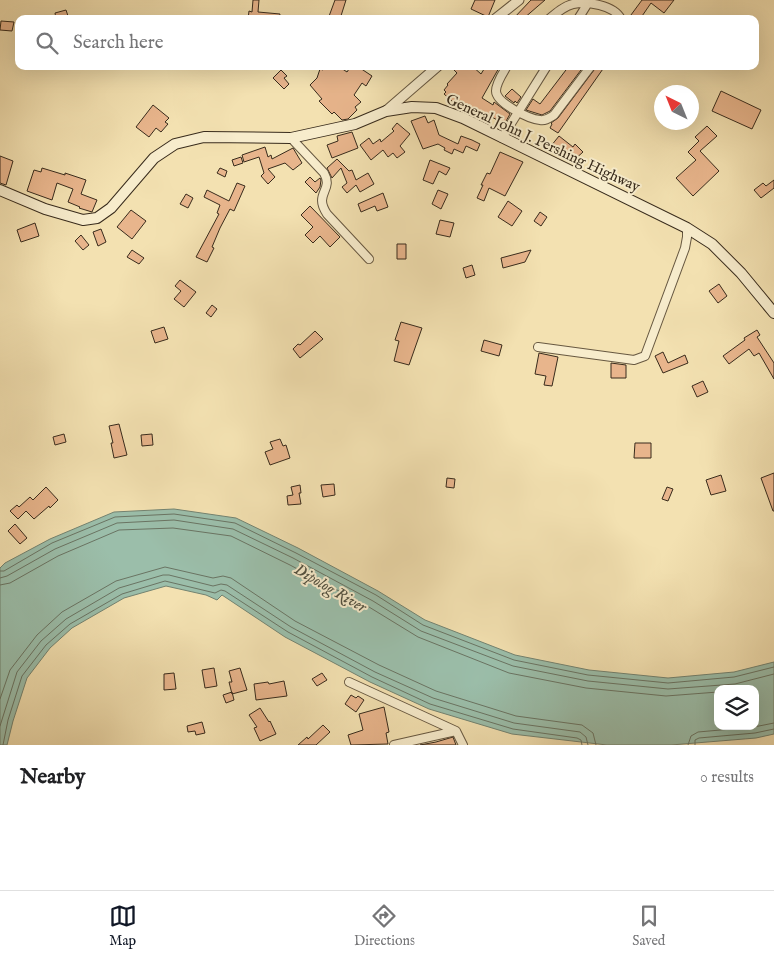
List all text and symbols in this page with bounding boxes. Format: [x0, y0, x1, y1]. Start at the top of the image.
search box [15, 15, 759, 70]
icon: search [33, 29, 61, 57]
text: Search here [73, 31, 164, 55]
north arrow [654, 85, 699, 130]
street label: General John J. Pershing Highway [443, 90, 644, 197]
water label: Dipolog River [290, 560, 371, 619]
map controls [714, 685, 759, 730]
button: layers [714, 685, 759, 730]
text: Nearby [20, 764, 85, 791]
text: 0 results [700, 768, 754, 788]
tab: Map [109, 902, 137, 950]
tab: Directions [354, 902, 415, 950]
tab: Saved [632, 902, 665, 950]

